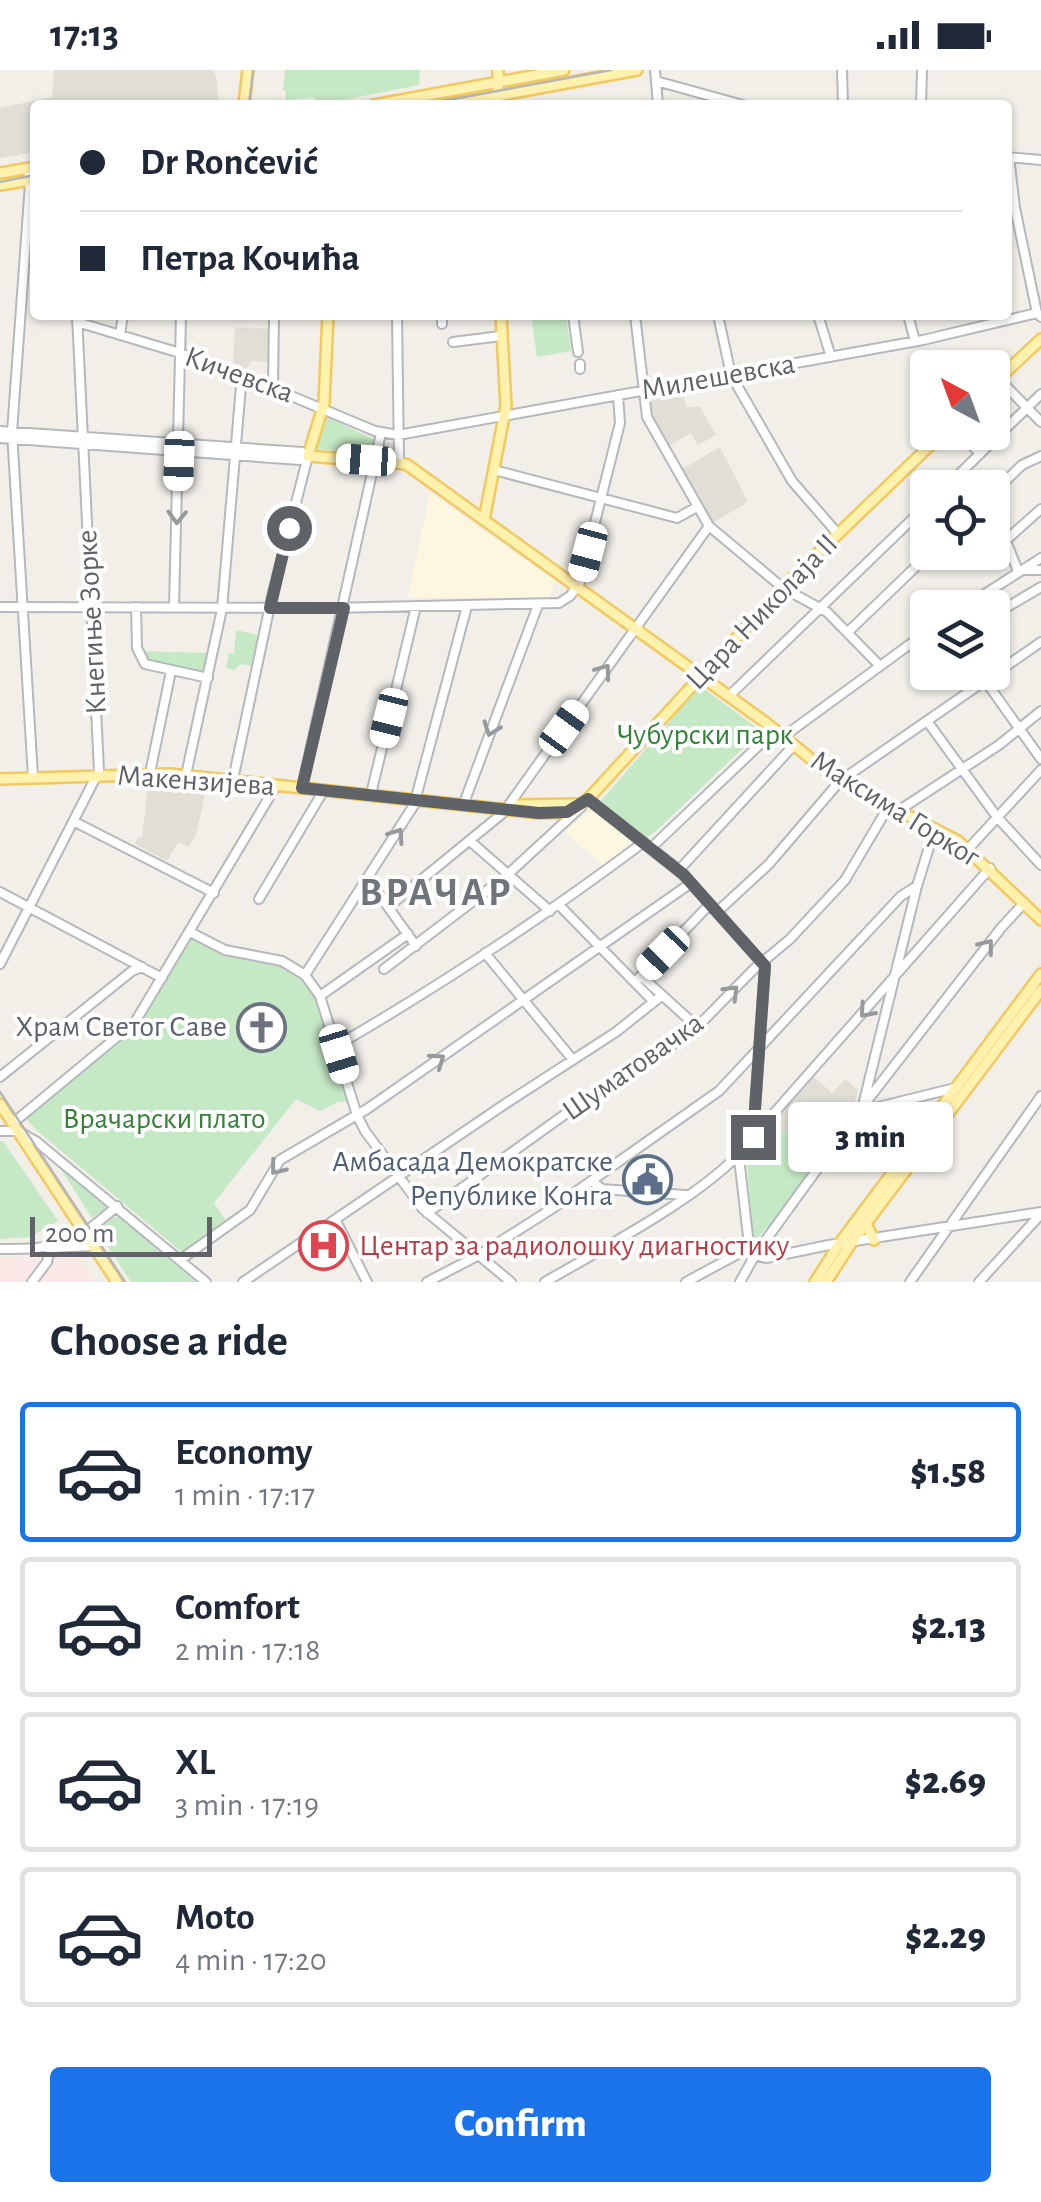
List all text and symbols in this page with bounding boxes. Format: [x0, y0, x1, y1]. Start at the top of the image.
text: 17:13 [50, 16, 119, 54]
text: Dr Rončević [140, 144, 318, 182]
text: Петра Кочића [140, 240, 360, 278]
street label: Кичевска [181, 342, 297, 408]
street label: Милешевска [639, 349, 797, 405]
north arrow [910, 350, 1010, 450]
map controls [910, 350, 1010, 690]
car [163, 430, 195, 492]
car [335, 443, 397, 477]
button: locate [910, 470, 1010, 570]
route start [267, 506, 312, 551]
one-way arrow [167, 510, 188, 526]
car [566, 519, 610, 585]
street label: Цара Николаја II [681, 528, 843, 696]
street label: Кнегиње Зорке [72, 529, 112, 715]
button: layers [910, 590, 1010, 690]
one-way arrow [592, 664, 611, 683]
car [367, 685, 411, 751]
car [534, 695, 594, 761]
one-way arrow [483, 719, 503, 737]
park label: Чубурски парк [617, 720, 794, 750]
street label: Максима Горког [805, 745, 985, 873]
street label: Макензијева [116, 761, 276, 801]
one-way arrow [384, 828, 403, 846]
district label: ВРАЧАР [359, 873, 513, 913]
car [631, 921, 695, 985]
one-way arrow [975, 939, 993, 957]
one-way arrow [720, 985, 738, 1003]
one-way arrow [859, 999, 877, 1018]
church icon: Храм Светог Саве [236, 1001, 288, 1053]
street label: Шуматовачка [557, 1008, 709, 1126]
place label: Храм Светог Саве [16, 1012, 227, 1042]
car [316, 1021, 362, 1087]
one-way arrow [426, 1054, 445, 1072]
callout: 3 min [788, 1102, 953, 1172]
park label: Врачарски плато [63, 1104, 265, 1134]
route end [731, 1115, 776, 1160]
text: 3 min [835, 1121, 906, 1153]
place label: Амбасада Демократске Републике Конга [332, 1147, 613, 1211]
public building icon: Амбасада Демократске Републике Конга [622, 1153, 674, 1205]
one-way arrow [272, 1157, 289, 1175]
scale bar [30, 1212, 212, 1256]
text: 200 m [45, 1220, 114, 1248]
hospital icon: Центар за радиолошку диагностику [298, 1220, 350, 1272]
place label: Центар за радиолошку диагностику [359, 1231, 790, 1261]
text: Choose a ride [50, 1319, 288, 1364]
icon: car [55, 1427, 145, 1517]
text: Economy [175, 1434, 313, 1472]
text: $1.58 [910, 1453, 986, 1491]
text: 1 min · 17:17 [175, 1479, 315, 1511]
icon: car [55, 1582, 145, 1672]
text: Comfort [175, 1589, 300, 1627]
text: $2.13 [911, 1608, 986, 1646]
text: 2 min · 17:18 [175, 1634, 320, 1666]
icon: car [55, 1737, 145, 1827]
text: XL [175, 1744, 215, 1782]
text: $2.69 [905, 1763, 986, 1801]
text: 3 min · 17:19 [175, 1789, 319, 1821]
icon: car [55, 1892, 145, 1982]
text: Moto [175, 1899, 255, 1937]
text: $2.29 [905, 1918, 986, 1956]
text: 4 min · 17:20 [175, 1944, 327, 1976]
button: Confirm [50, 2067, 991, 2182]

